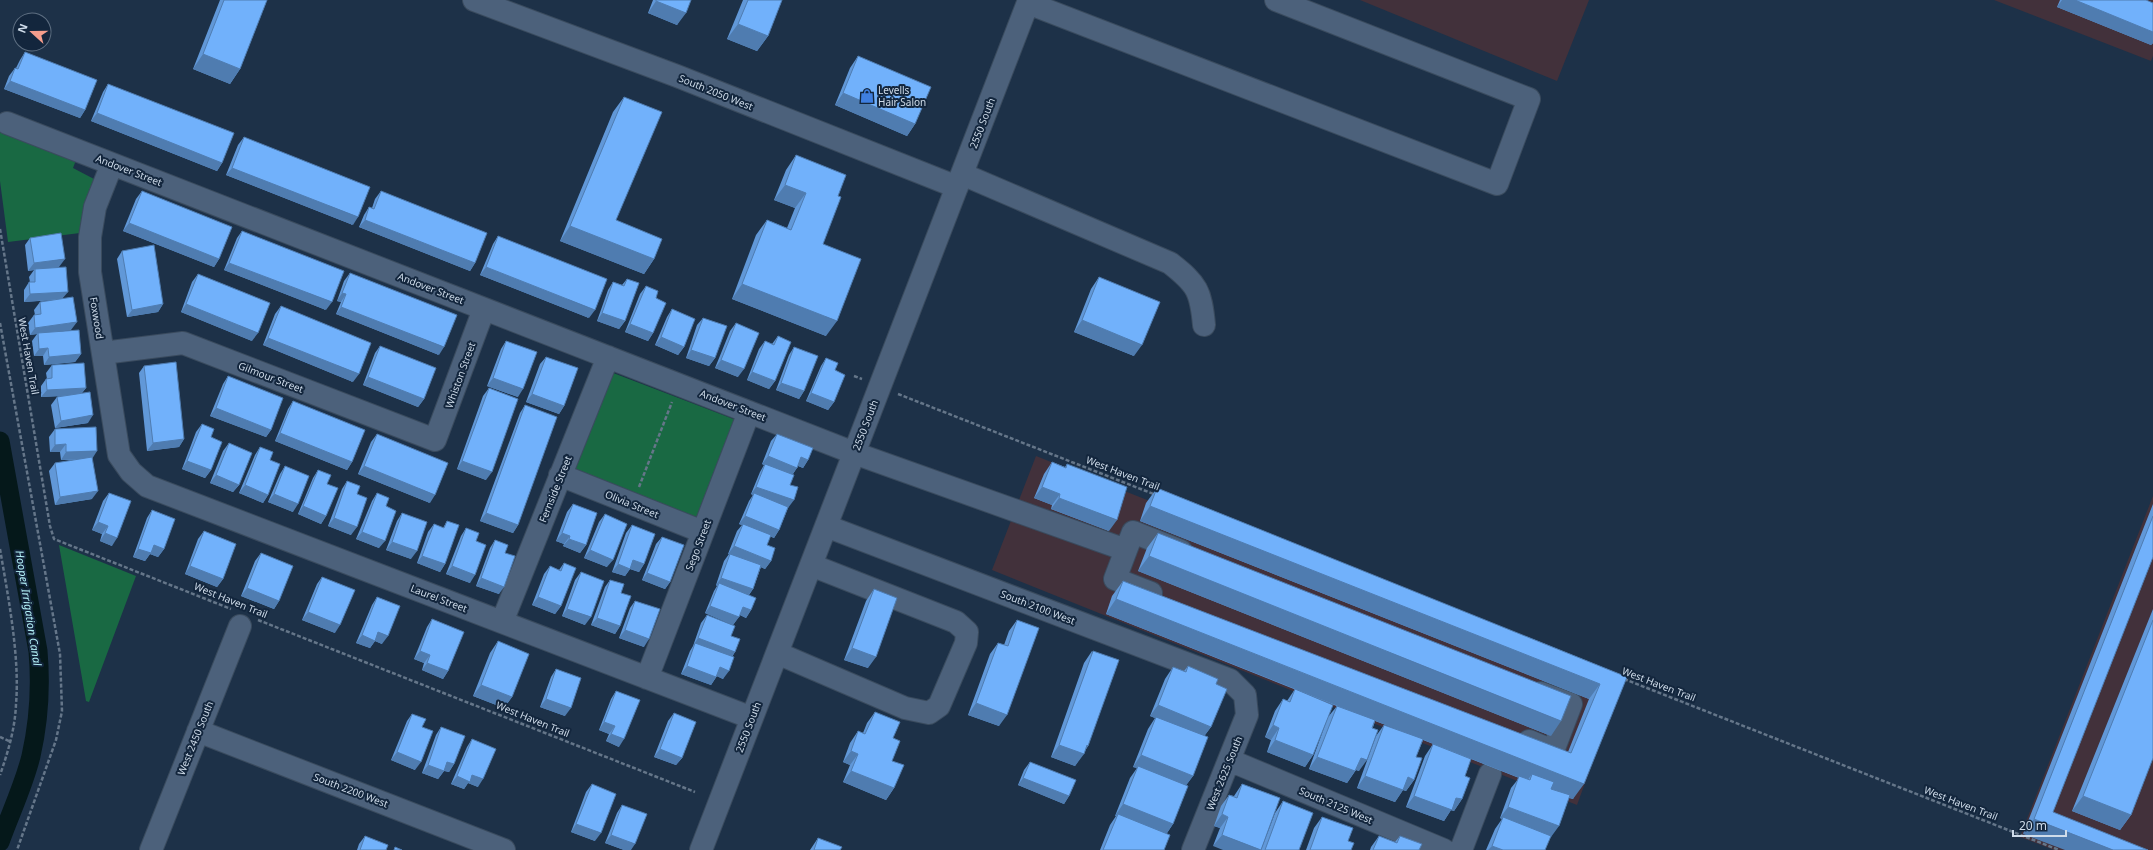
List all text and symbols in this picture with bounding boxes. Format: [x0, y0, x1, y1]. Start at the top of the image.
north arrow [12, 12, 52, 52]
text: N [14, 21, 31, 35]
street label: South 2050 West [677, 71, 755, 113]
place label: Levells Hair Salon [878, 83, 926, 109]
shop icon: Levells Hair Salon [859, 88, 875, 104]
street label: 2550 South [966, 96, 998, 150]
street label: Andover Street [94, 151, 165, 189]
street label: Andover Street [396, 269, 467, 307]
street label: Foxwood [87, 296, 107, 340]
street label: West Haven Trail [15, 316, 43, 396]
street label: Whiston Street [442, 340, 479, 410]
street label: Gilmour Street [236, 358, 306, 396]
street label: Andover Street [698, 386, 769, 424]
street label: 2550 South [849, 398, 881, 452]
street label: West Haven Trail [1084, 452, 1162, 494]
street label: Fernside Street [535, 453, 575, 524]
street label: Olivia Street [603, 487, 661, 521]
street label: Sego Street [682, 517, 714, 573]
water label: Hooper Irrigation Canal [12, 549, 46, 668]
street label: West Haven Trail [192, 579, 270, 621]
street label: Laurel Street [409, 581, 470, 615]
street label: South 2100 West [999, 586, 1078, 628]
street label: West Haven Trail [1620, 663, 1698, 705]
street label: West Haven Trail [494, 698, 572, 740]
street label: West 2450 South [174, 699, 216, 777]
street label: 2550 South [732, 700, 764, 754]
street label: West 2625 South [1203, 734, 1245, 812]
street label: South 2200 West [312, 769, 391, 811]
street label: West Haven Trail [1922, 782, 2000, 824]
street label: South 2125 West [1297, 783, 1375, 827]
scale bar [2013, 812, 2066, 838]
text: 20 m [2019, 817, 2047, 834]

